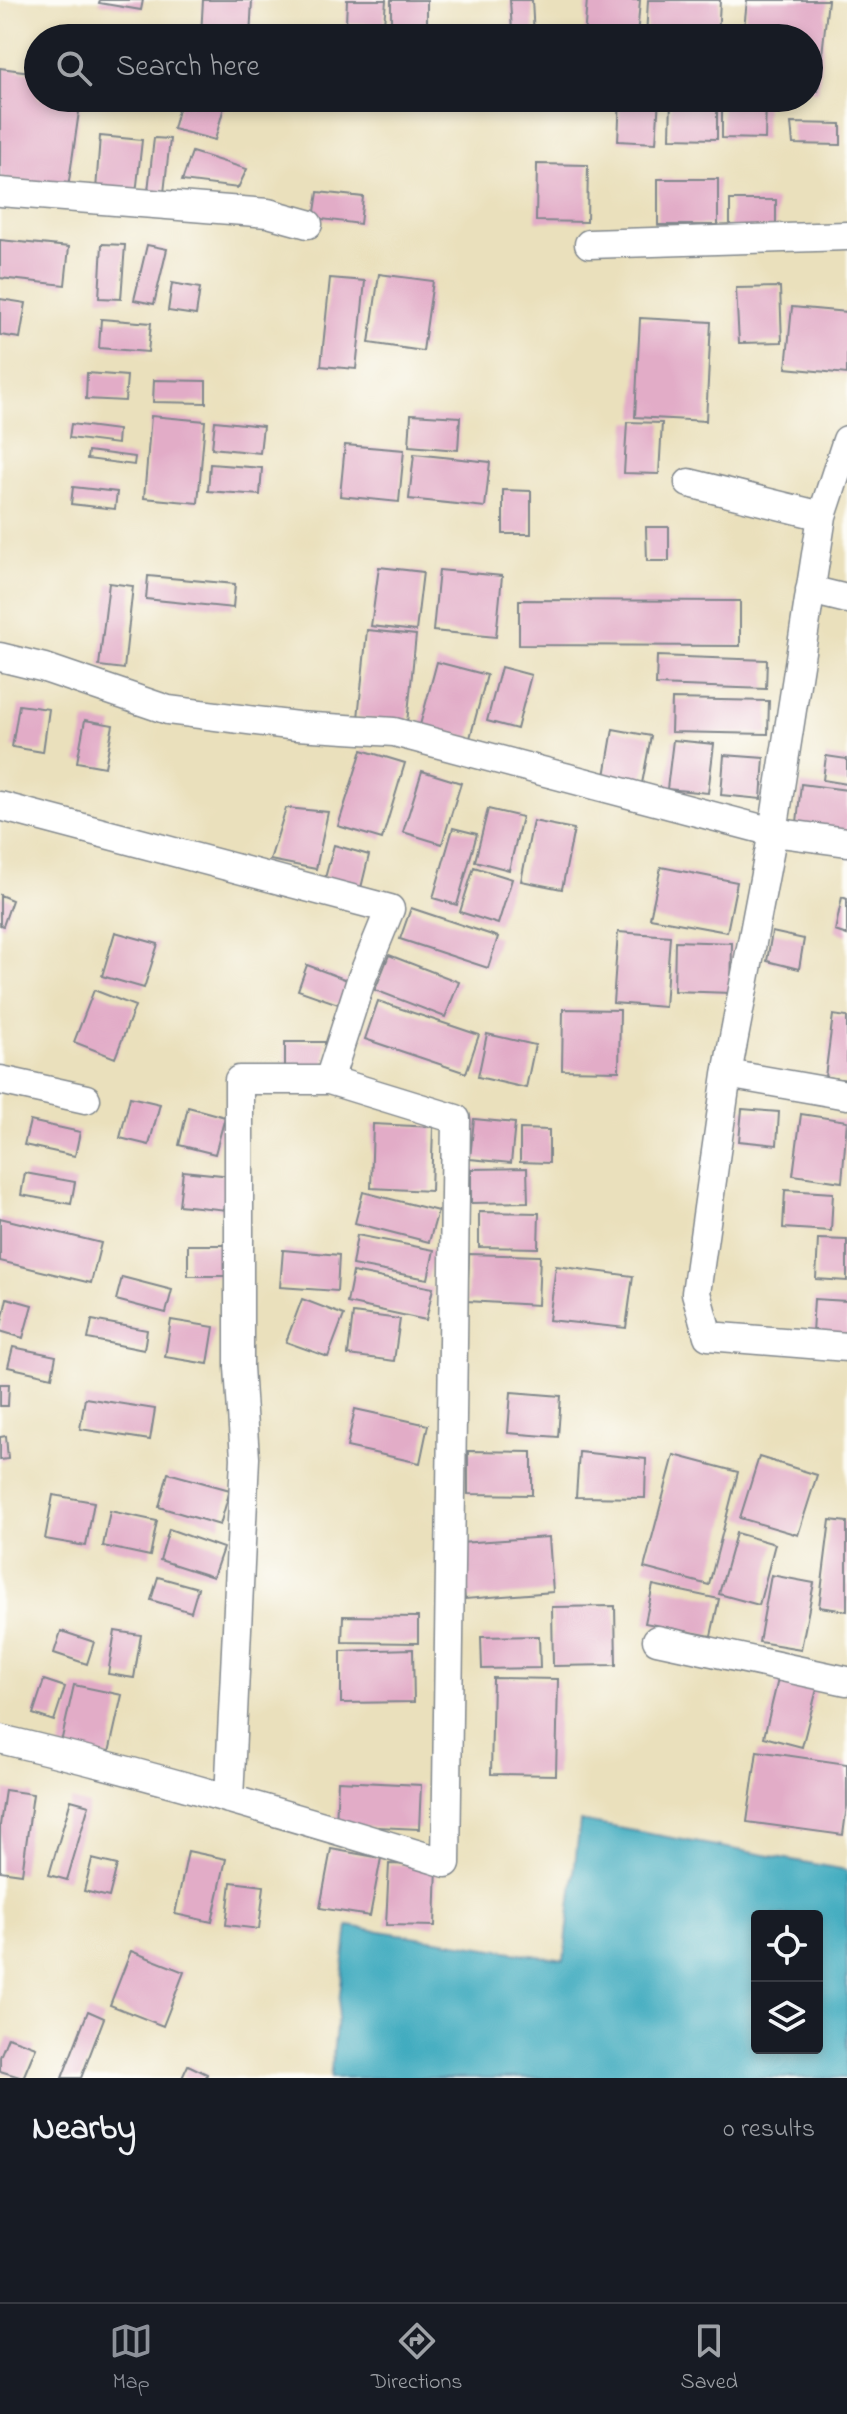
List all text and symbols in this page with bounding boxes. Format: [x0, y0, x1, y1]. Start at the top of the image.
search box [24, 24, 823, 112]
icon: search [52, 46, 96, 90]
text: Search here [116, 46, 260, 90]
map controls [751, 1910, 823, 2054]
button: locate [751, 1910, 823, 1982]
button: layers [751, 1982, 823, 2054]
text: Nearby [32, 2105, 136, 2155]
text: 0 results [723, 2111, 815, 2149]
tab: Map [109, 2319, 153, 2399]
tab: Directions [371, 2319, 462, 2399]
tab: Saved [681, 2319, 738, 2399]

